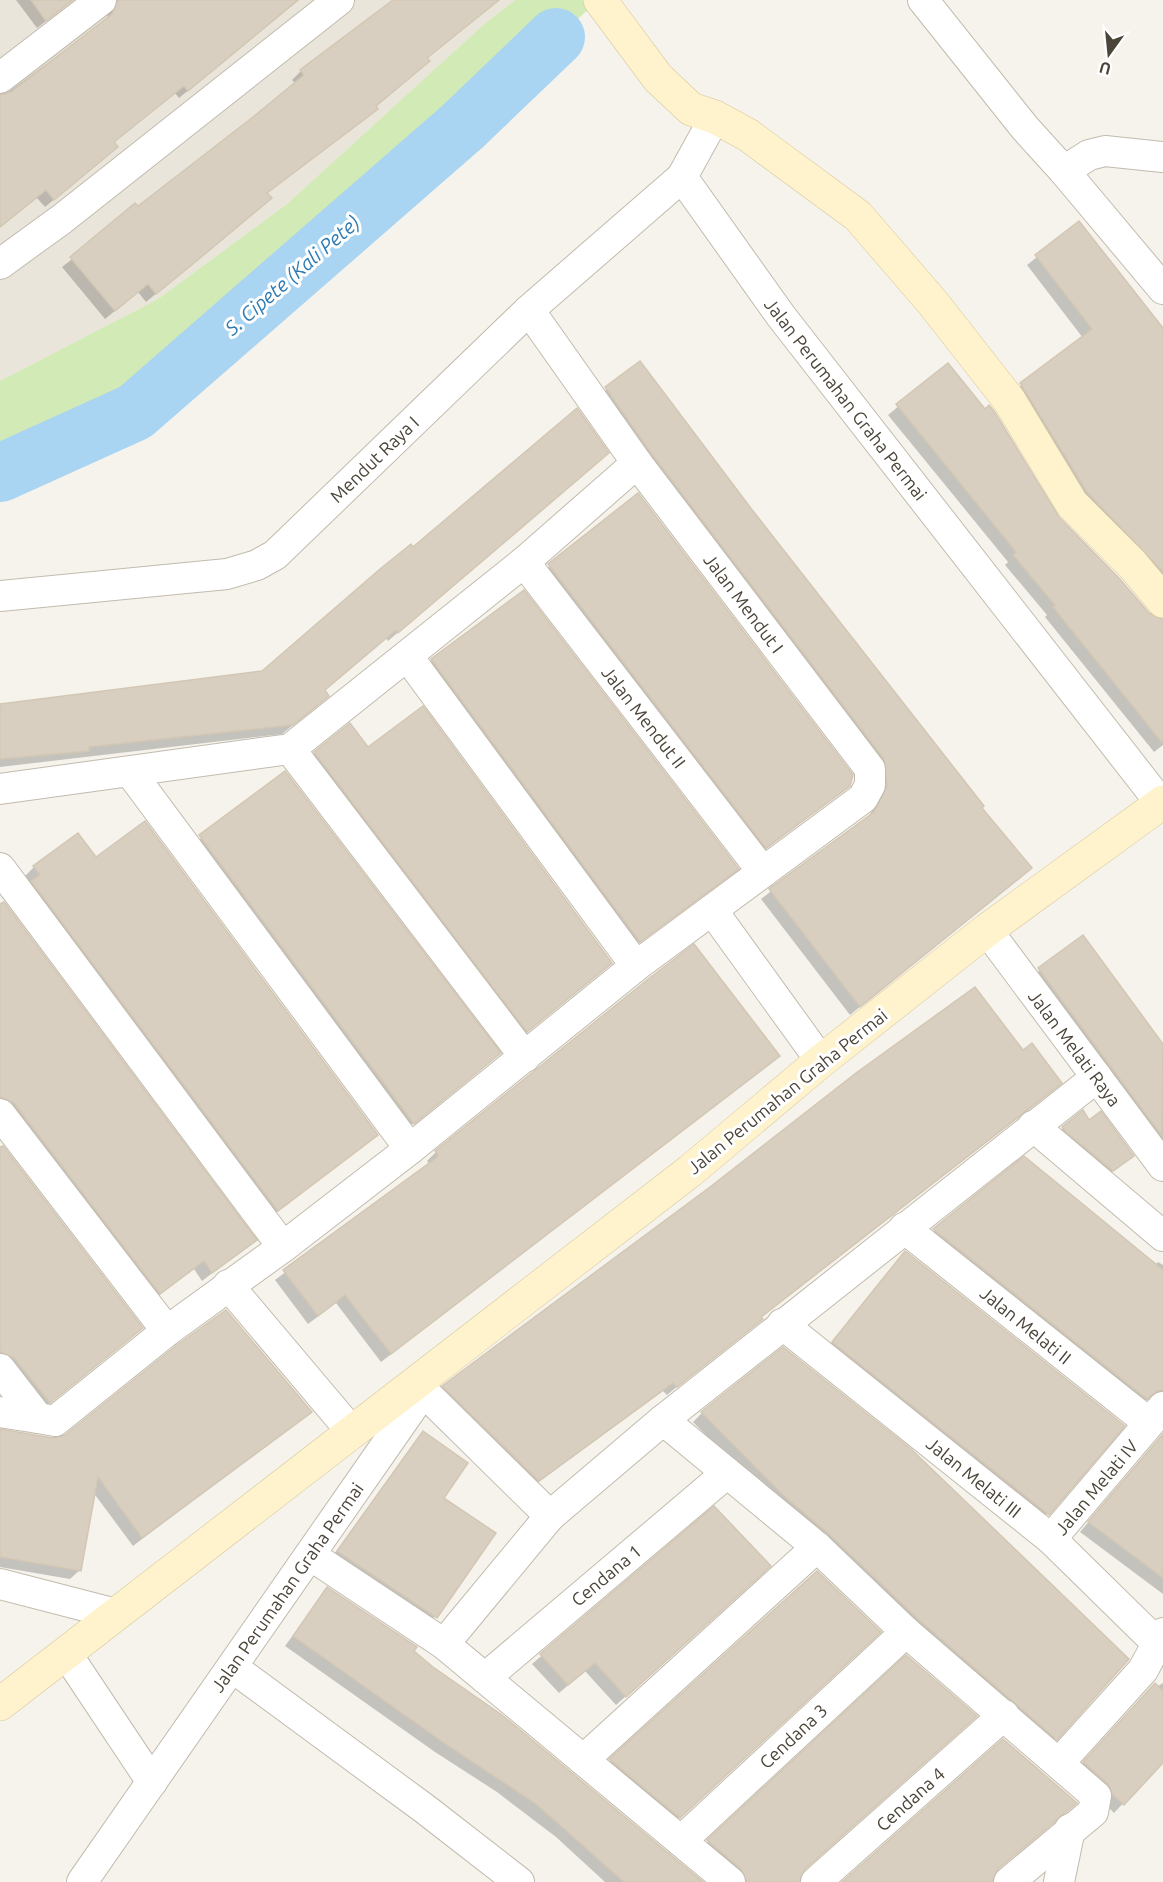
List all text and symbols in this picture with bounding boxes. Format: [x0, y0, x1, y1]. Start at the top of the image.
north arrow [1079, 24, 1139, 84]
text: U [1097, 58, 1113, 79]
water label: S. Cipete (Kali Pete) [219, 210, 364, 340]
street label: Jalan Perumahan Graha Permai [761, 294, 931, 504]
street label: Mendut Raya I [326, 412, 422, 506]
street label: Jalan Mendut I [700, 549, 788, 657]
street label: Jalan Mendut II [598, 662, 690, 772]
street label: Jalan Melati Raya [1025, 986, 1125, 1110]
street label: Jalan Perumahan Graha Permai [683, 1004, 891, 1178]
street label: Jalan Melati II [977, 1282, 1075, 1368]
street label: Jalan Melati III [923, 1433, 1025, 1521]
street label: Jalan Melati IV [1051, 1435, 1142, 1539]
street label: Jalan Perumahan Graha Permai [207, 1479, 367, 1695]
street label: Cendana 1 [567, 1540, 645, 1610]
street label: Cendana 3 [755, 1700, 831, 1772]
street label: Cendana 4 [872, 1763, 948, 1835]

